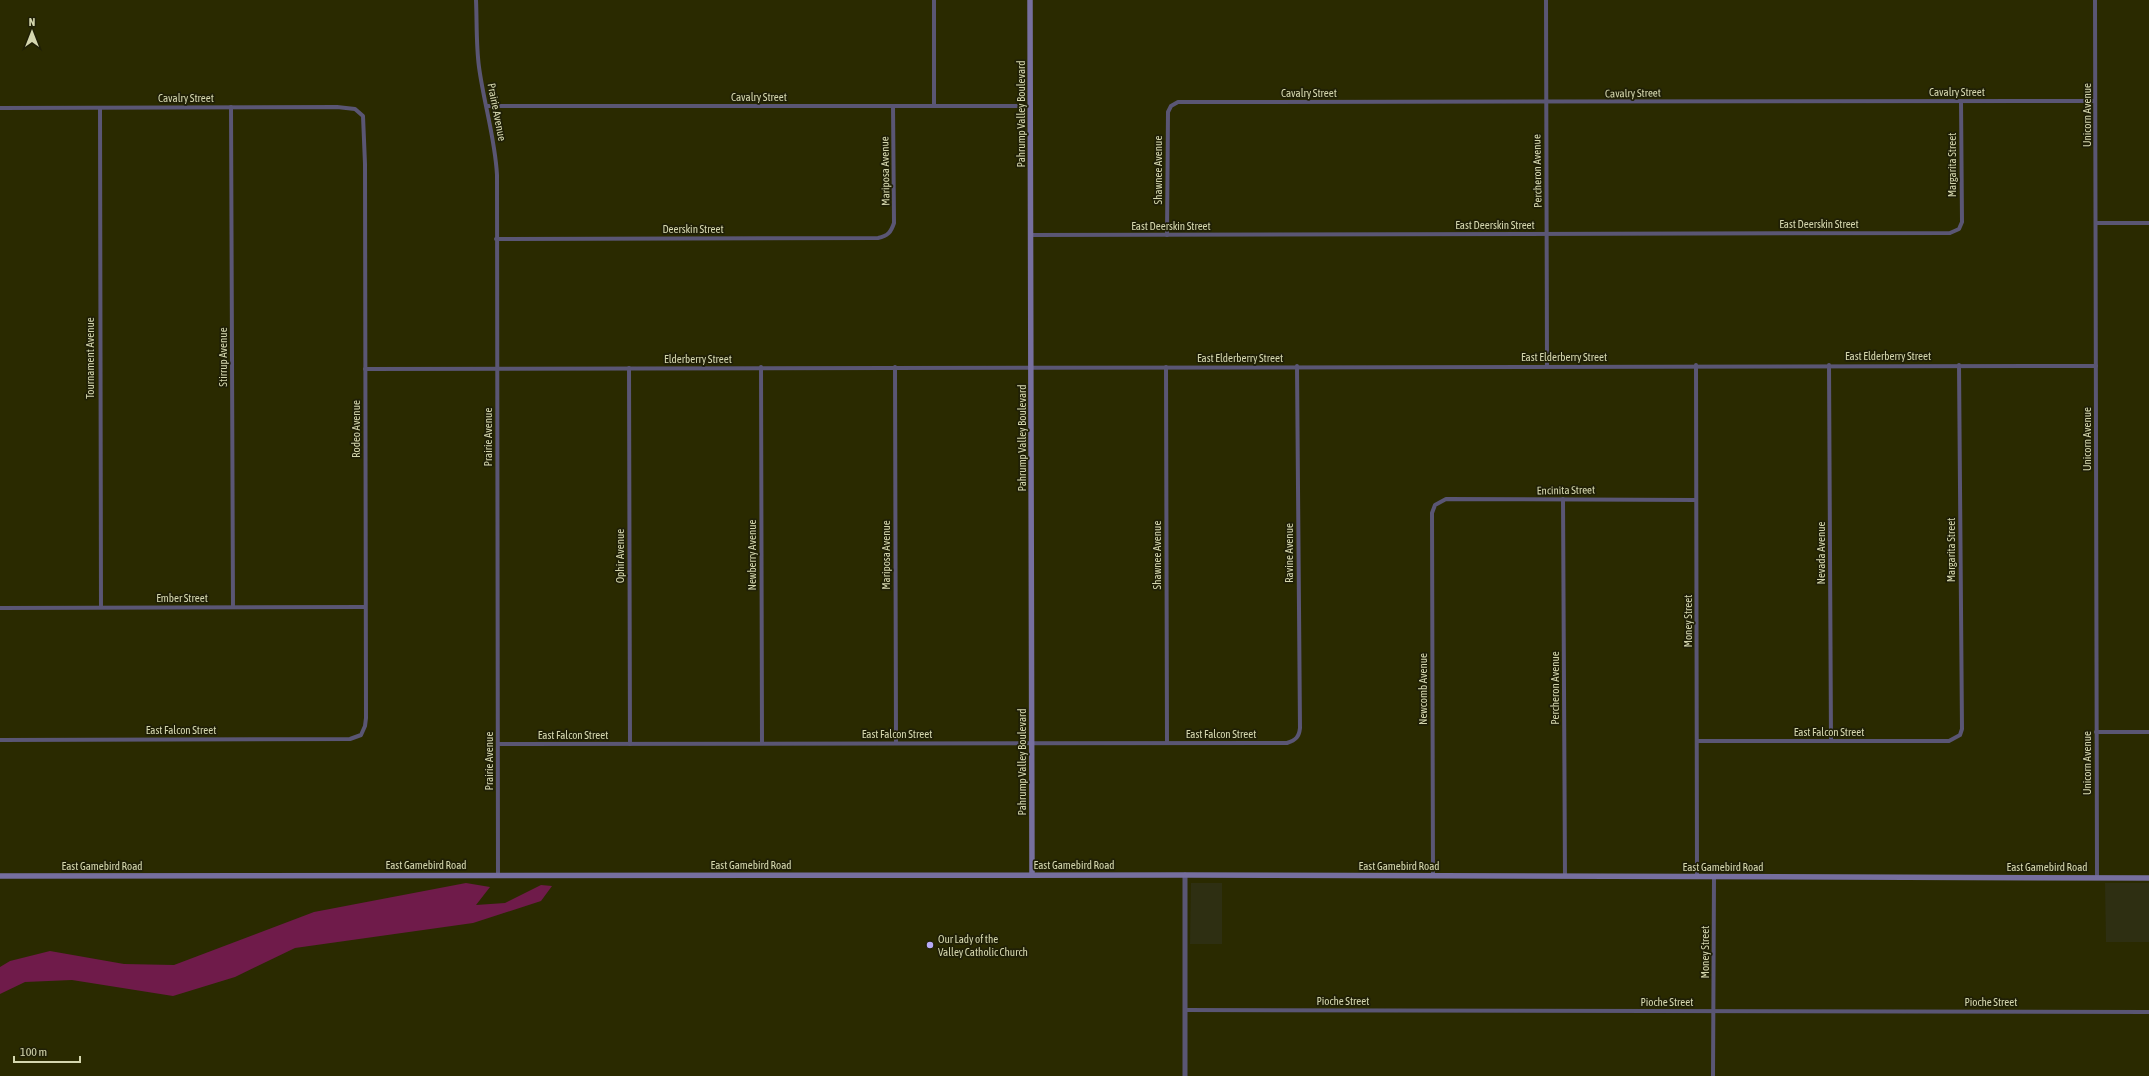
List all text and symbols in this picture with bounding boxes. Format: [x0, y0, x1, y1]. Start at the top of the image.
north arrow [12, 12, 52, 52]
text: N [29, 16, 35, 28]
street label: Pahrump Valley Boulevard [1015, 60, 1027, 168]
street label: Prairie Avenue [486, 82, 508, 142]
street label: Unicorn Avenue [2081, 83, 2093, 147]
street label: Cavalry Street [1929, 86, 1985, 98]
street label: Cavalry Street [1281, 87, 1337, 99]
street label: Cavalry Street [1605, 87, 1661, 99]
street label: Cavalry Street [731, 91, 787, 103]
street label: Cavalry Street [158, 92, 214, 104]
street label: Margarita Street [1946, 133, 1958, 197]
street label: Percheron Avenue [1530, 134, 1544, 208]
street label: Mariposa Avenue [878, 136, 892, 206]
street label: Shawnee Avenue [1152, 136, 1164, 204]
street label: East Deerskin Street [1779, 218, 1859, 230]
street label: East Deerskin Street [1455, 219, 1535, 231]
street label: East Deerskin Street [1131, 220, 1211, 232]
street label: Deerskin Street [662, 223, 724, 235]
street label: Tournament Avenue [84, 317, 96, 399]
street label: Stirrup Avenue [217, 327, 229, 387]
street label: East Elderberry Street [1845, 350, 1931, 362]
street label: East Elderberry Street [1521, 351, 1607, 363]
street label: East Elderberry Street [1197, 352, 1283, 364]
street label: Elderberry Street [664, 353, 732, 365]
street label: Pahrump Valley Boulevard [1016, 384, 1028, 492]
street label: Rodeo Avenue [350, 400, 362, 458]
street label: Unicorn Avenue [2081, 407, 2093, 471]
street label: Prairie Avenue [482, 408, 494, 466]
street label: Encinita Street [1537, 483, 1595, 497]
street label: Margarita Street [1945, 518, 1957, 582]
street label: Newberry Avenue [746, 519, 758, 591]
street label: Mariposa Avenue [880, 520, 892, 590]
street label: Shawnee Avenue [1151, 521, 1163, 589]
street label: Nevada Avenue [1815, 521, 1827, 585]
street label: Ravine Avenue [1283, 523, 1295, 583]
street label: Ophir Avenue [614, 529, 626, 583]
street label: Ember Street [156, 592, 208, 604]
street label: Money Street [1682, 595, 1694, 647]
street label: Percheron Avenue [1549, 651, 1561, 725]
street label: Newcomb Avenue [1417, 653, 1429, 725]
street label: Pahrump Valley Boulevard [1016, 708, 1028, 816]
street label: East Falcon Street [146, 724, 216, 736]
street label: East Falcon Street [1794, 726, 1864, 738]
street label: East Falcon Street [862, 728, 932, 740]
street label: East Falcon Street [1186, 728, 1256, 740]
street label: East Falcon Street [538, 729, 608, 741]
street label: Unicorn Avenue [2081, 731, 2093, 795]
street label: Prairie Avenue [483, 732, 495, 790]
street label: East Gamebird Road [386, 859, 466, 871]
street label: East Gamebird Road [711, 859, 791, 871]
street label: East Gamebird Road [1034, 859, 1114, 871]
street label: East Gamebird Road [62, 860, 142, 872]
street label: East Gamebird Road [1359, 860, 1439, 872]
street label: East Gamebird Road [1683, 861, 1763, 873]
street label: East Gamebird Road [2007, 861, 2087, 873]
street label: Money Street [1699, 926, 1711, 978]
place label: Our Lady of the Valley Catholic Church [938, 933, 1028, 958]
marker: Our Lady of the Valley Catholic Church [925, 940, 935, 950]
street label: Pioche Street [1317, 995, 1369, 1007]
street label: Pioche Street [1641, 996, 1693, 1008]
street label: Pioche Street [1965, 996, 2017, 1008]
scale bar [14, 1038, 80, 1064]
text: 100 m [20, 1045, 47, 1059]

